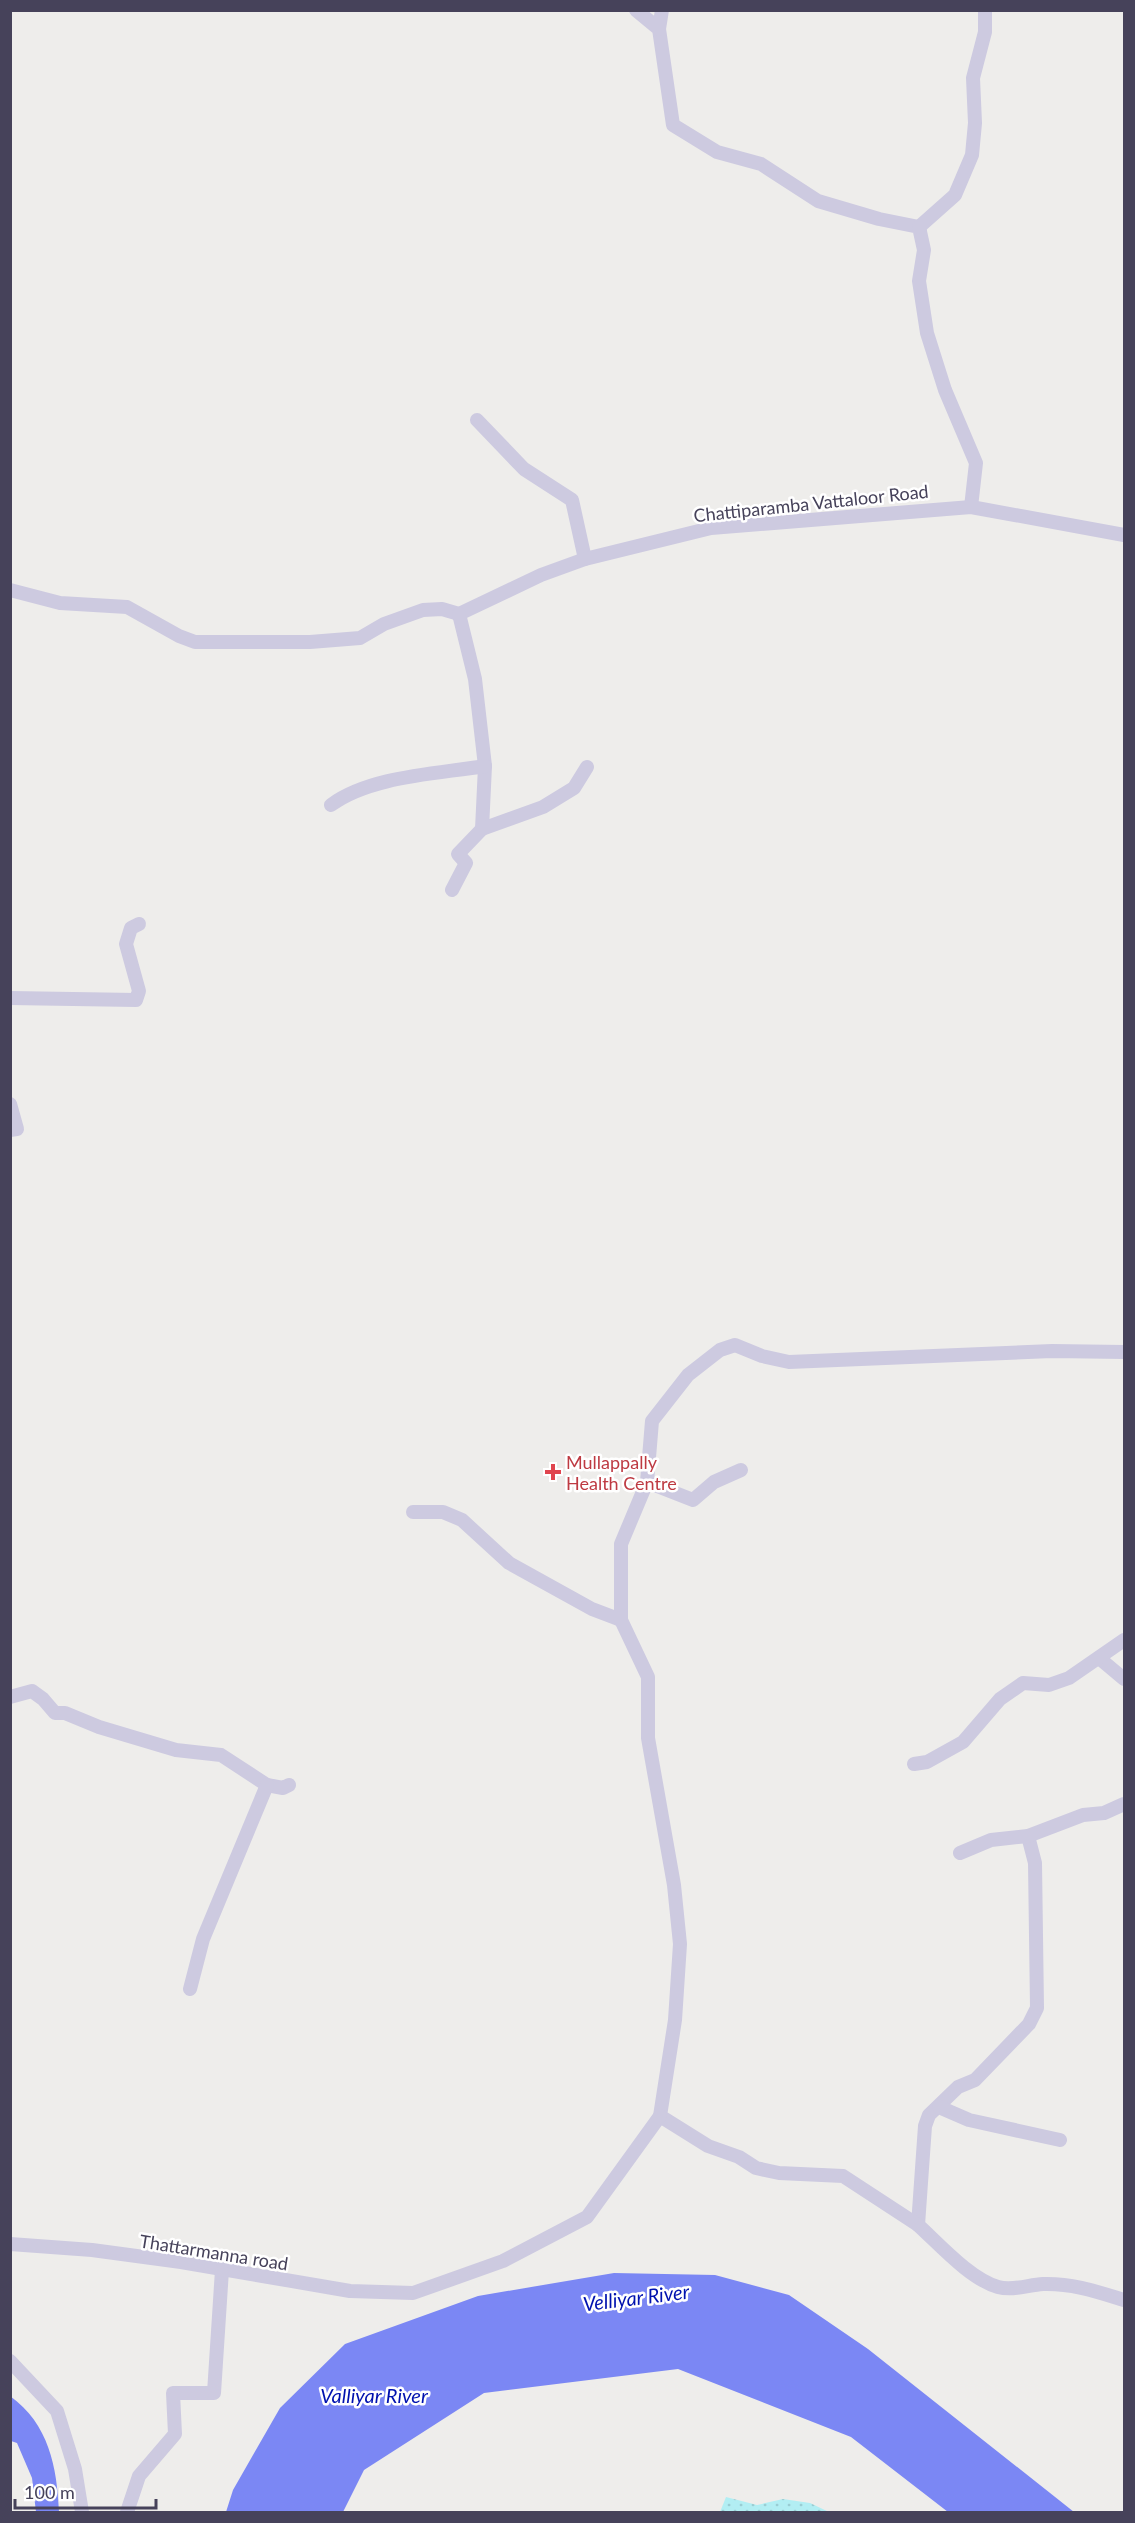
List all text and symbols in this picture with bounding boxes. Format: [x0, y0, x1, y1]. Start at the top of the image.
street label: Chattiparamba Vattaloor Road [692, 480, 930, 526]
place label: Mullappally Health Centre [566, 1451, 677, 1494]
marker: Mullappally Health Centre [544, 1463, 562, 1481]
street label: Thattarmanna road [138, 2229, 290, 2275]
water label: Velliyar River [581, 2278, 692, 2315]
water label: Valliyar River [320, 2383, 429, 2407]
scale bar [15, 2472, 156, 2510]
text: 100 m [24, 2481, 75, 2503]

